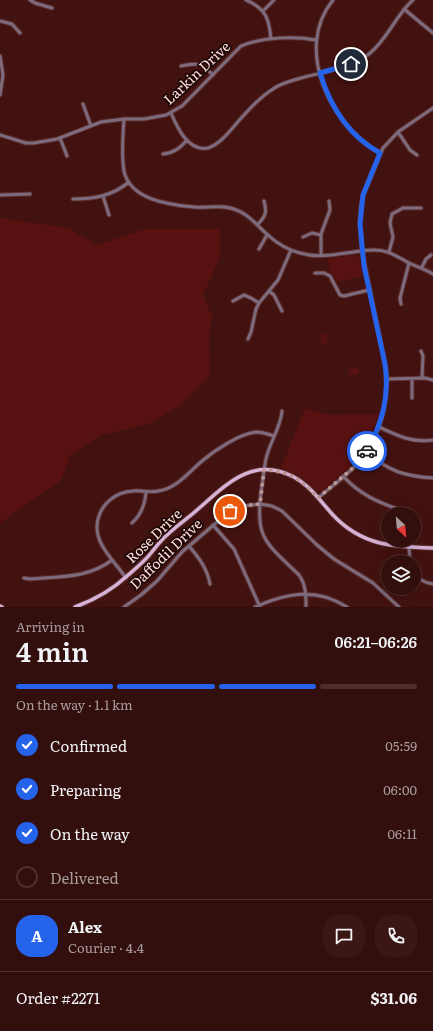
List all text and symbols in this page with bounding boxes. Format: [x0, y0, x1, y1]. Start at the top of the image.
street label: Larkin Drive [159, 36, 234, 108]
pin [334, 47, 368, 81]
icon: home [340, 53, 362, 75]
courier [347, 431, 387, 471]
icon: car [356, 440, 378, 462]
pin [213, 494, 247, 528]
icon: bag [219, 500, 241, 522]
street label: Rose Drive [121, 503, 186, 567]
north arrow [381, 507, 421, 547]
map controls [381, 507, 421, 595]
street label: Daffodil Drive [125, 513, 206, 593]
button: layers [381, 555, 421, 595]
text: Arriving in [16, 617, 85, 636]
text: 06:21–06:26 [334, 630, 417, 653]
text: 4 min [16, 631, 89, 670]
text: On the way · 1.1 km [16, 695, 133, 714]
icon: check [16, 734, 38, 756]
text: Confirmed [50, 734, 127, 757]
text: 05:59 [385, 736, 417, 755]
icon: check [16, 778, 38, 800]
text: Preparing [50, 778, 121, 801]
text: 06:00 [383, 780, 417, 799]
icon: check [16, 822, 38, 844]
text: On the way [50, 822, 130, 845]
text: 06:11 [388, 824, 417, 843]
text: Delivered [50, 866, 119, 889]
text: Alex [68, 915, 102, 938]
button: chat [323, 915, 365, 957]
button: phone [375, 915, 417, 957]
text: A [31, 924, 43, 947]
text: Courier · 4.4 [68, 938, 144, 957]
text: Order #2271 [16, 986, 100, 1009]
text: $31.06 [371, 986, 417, 1009]

